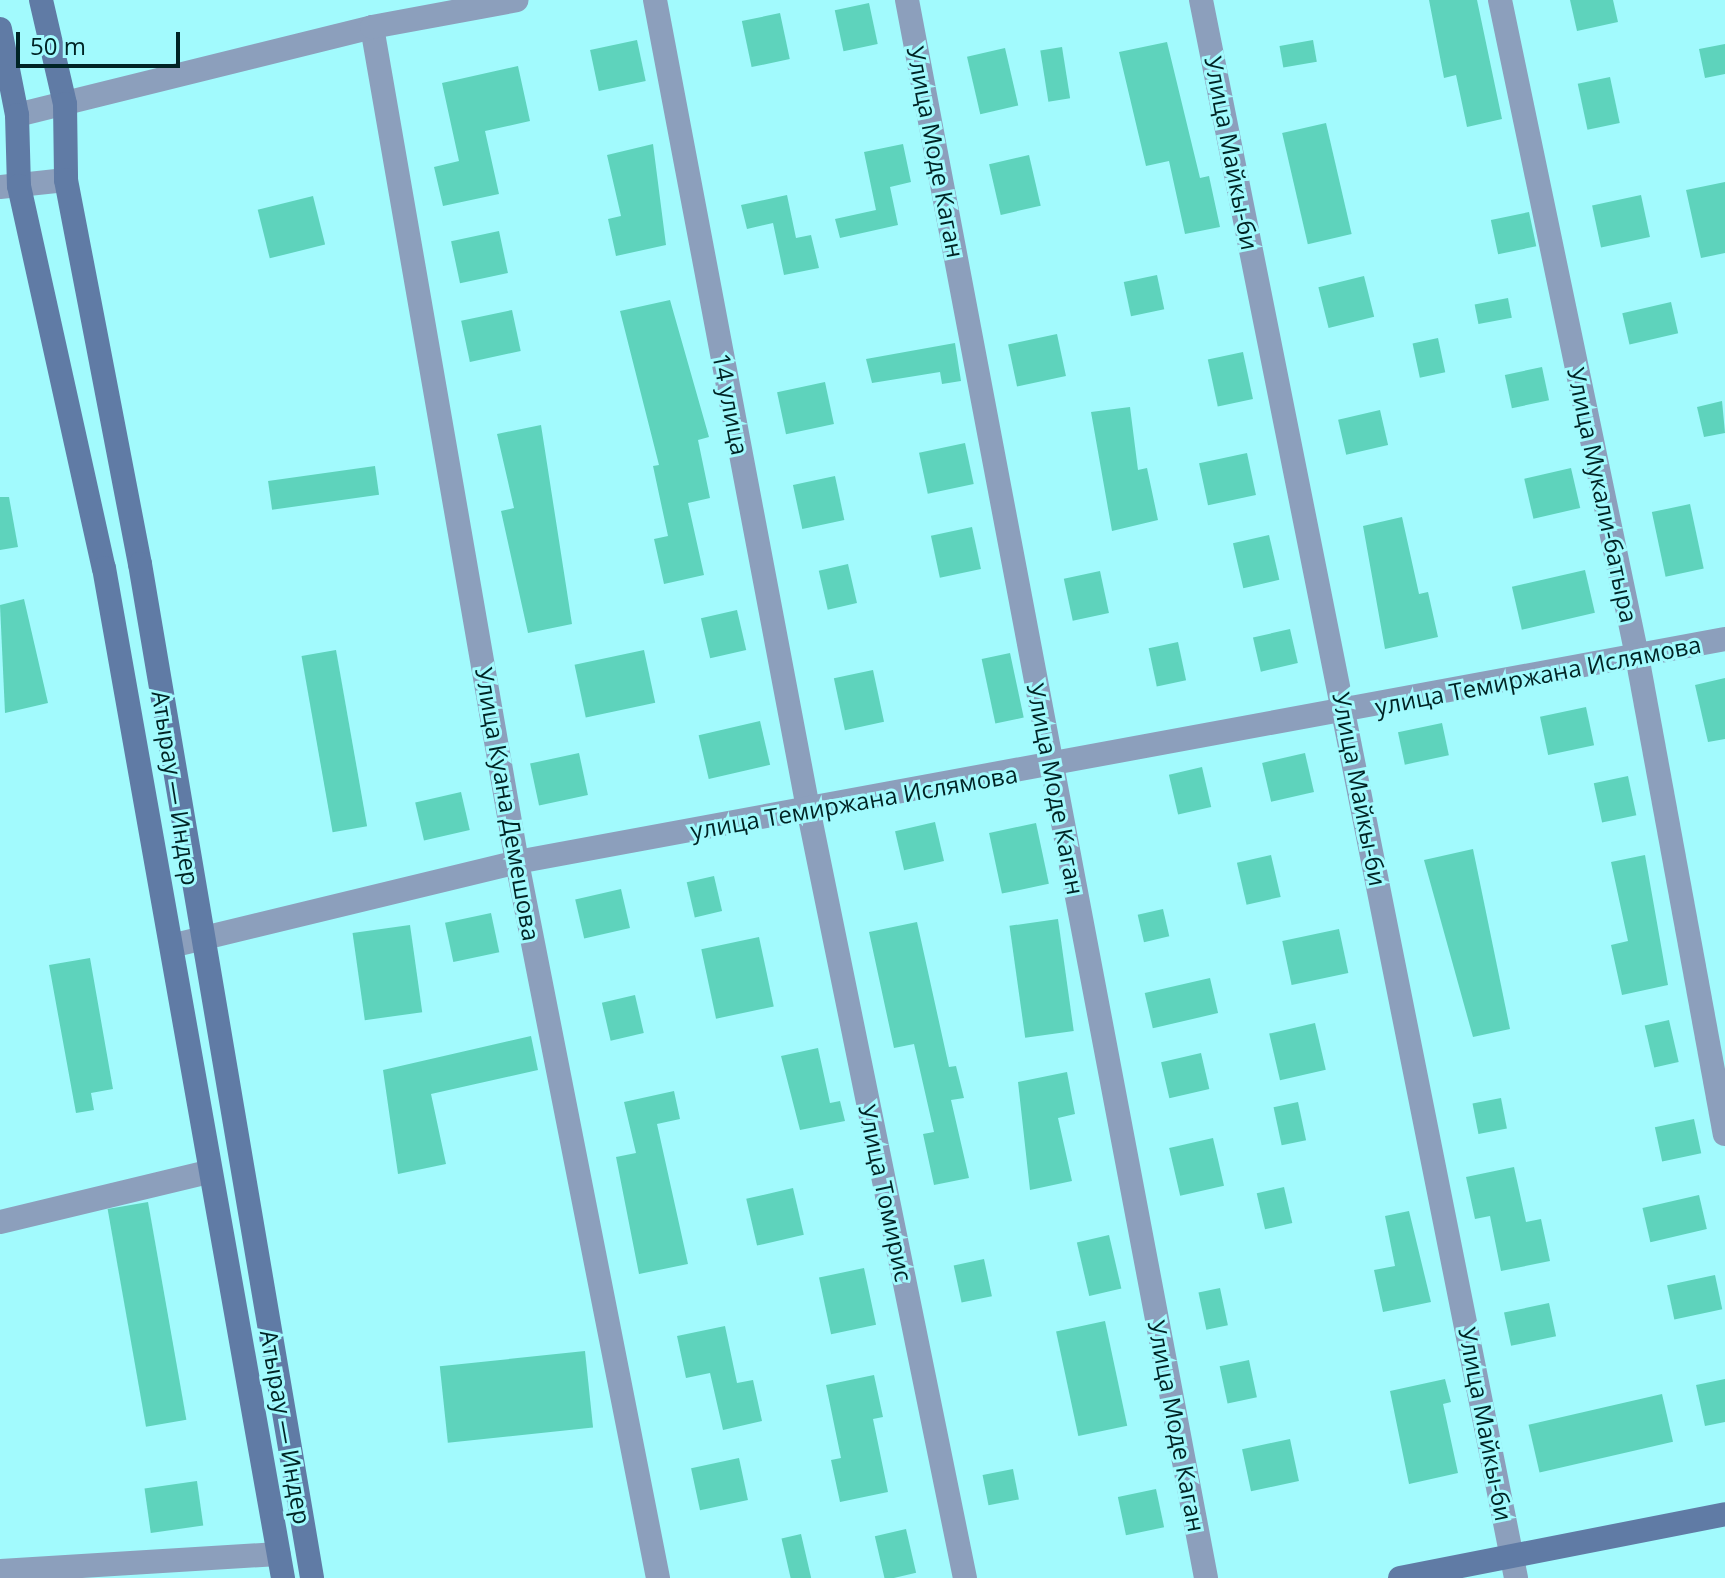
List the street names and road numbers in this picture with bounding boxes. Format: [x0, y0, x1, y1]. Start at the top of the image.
street label: Улица Моде Каган [901, 44, 971, 260]
street label: Улица Майкы-би [1199, 54, 1265, 252]
street label: 14 улица [707, 351, 755, 457]
street label: Улица Мукали-батыра [1562, 365, 1644, 625]
street label: улица Темиржана Ислямова [1373, 629, 1703, 721]
street label: Улица Куана Демешова [470, 665, 546, 943]
street label: Улица Моде Каган [1021, 681, 1091, 897]
street label: Атырау — Индер [146, 689, 206, 887]
street label: Улица Майкы-би [1327, 690, 1393, 888]
street label: улица Темиржана Ислямова [688, 759, 1020, 845]
street label: Улица Томирис [853, 1102, 919, 1284]
street label: Улица Моде Каган [1142, 1318, 1212, 1534]
street label: Улица Майкы-би [1453, 1325, 1519, 1523]
street label: Атырау — Индер [255, 1328, 317, 1526]

